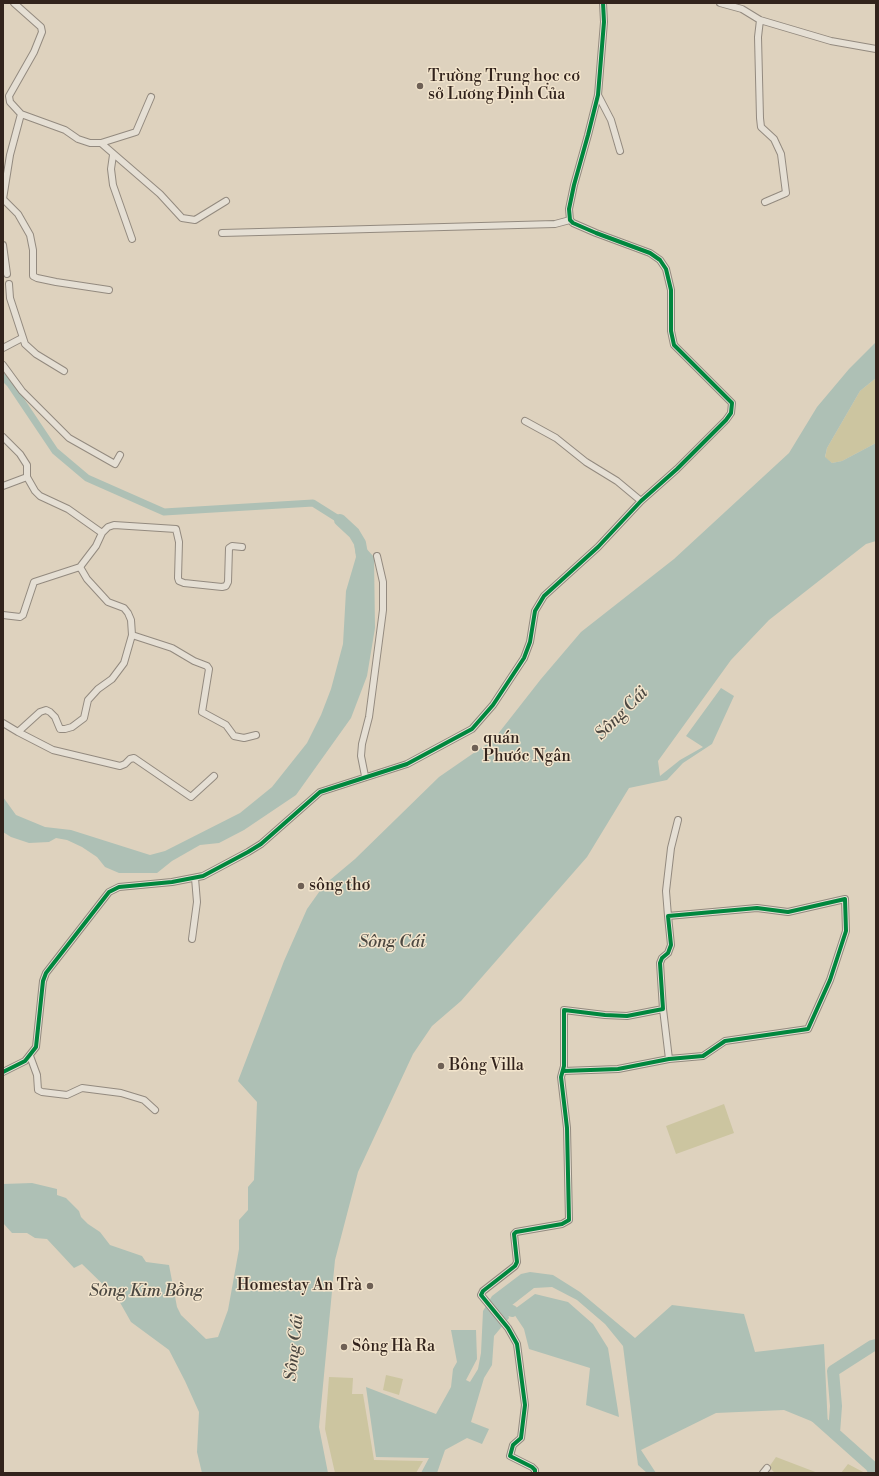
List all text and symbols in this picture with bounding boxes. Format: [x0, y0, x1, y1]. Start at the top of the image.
place label: Trường Trung học cơ sở Lương Định Của [428, 67, 580, 105]
marker: Trường Trung học cơ sở Lương Định Của [415, 81, 425, 91]
water label: Sông Cái [591, 683, 653, 745]
place label: quán Phước Ngân [483, 729, 571, 767]
marker: quán Phước Ngân [470, 743, 480, 753]
place label: sông thơ [309, 876, 371, 896]
marker: sông thơ [296, 881, 306, 891]
water label: Sông Cái [358, 933, 426, 953]
place label: Bông Villa [449, 1056, 524, 1076]
marker: Bông Villa [436, 1061, 446, 1071]
place label: Homestay An Trà [237, 1276, 362, 1296]
marker: Homestay An Trà [365, 1281, 375, 1291]
water label: Sông Kim Bồng [89, 1282, 203, 1302]
water label: Sông Cái [281, 1314, 309, 1382]
place label: Sông Hà Ra [352, 1337, 435, 1357]
marker: Sông Hà Ra [339, 1342, 349, 1352]

